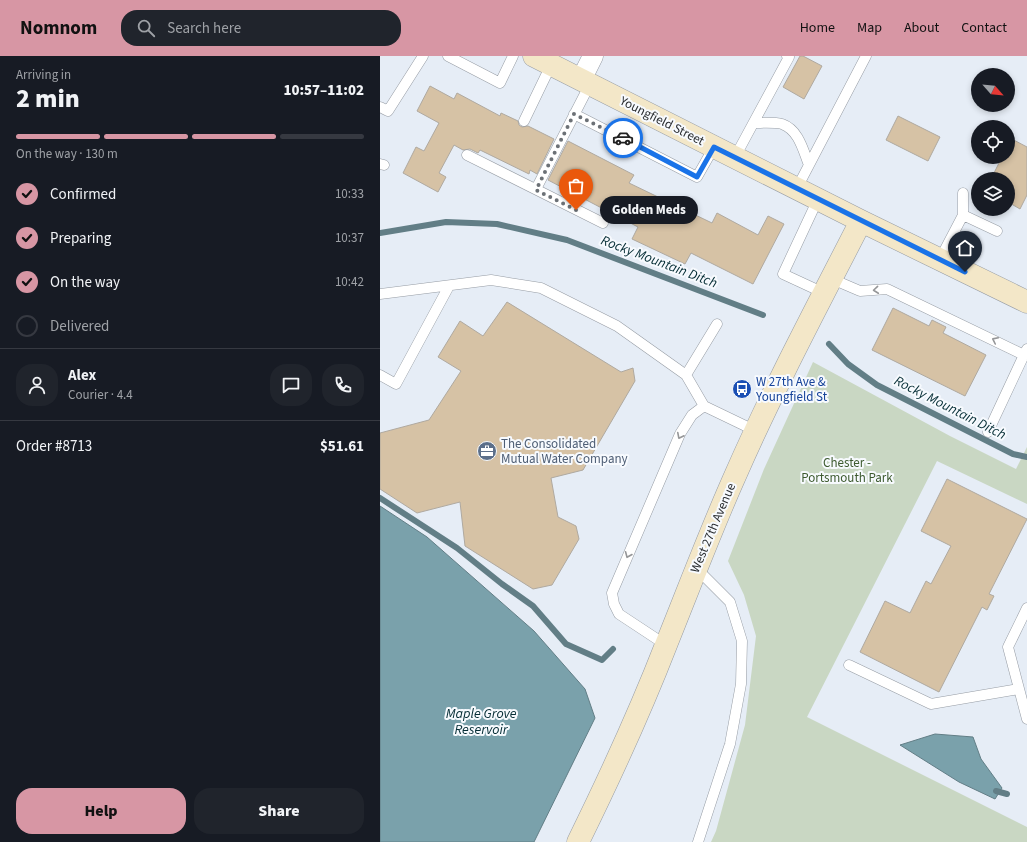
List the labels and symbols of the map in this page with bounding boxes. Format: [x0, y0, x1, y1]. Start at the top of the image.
north arrow [971, 68, 1015, 112]
street label: Youngfield Street [616, 92, 708, 150]
courier [603, 118, 643, 158]
pin [559, 169, 593, 210]
callout: Golden Meds [600, 196, 698, 224]
water label: Rocky Mountain Ditch [598, 231, 720, 293]
pin [948, 231, 982, 272]
one-way arrow [873, 285, 879, 294]
one-way arrow [991, 337, 999, 345]
water label: Rocky Mountain Ditch [891, 371, 1009, 445]
place label: W 27th Ave & Youngfield St [755, 373, 828, 406]
bus stop icon: W 27th Ave & Youngfield St [731, 378, 753, 400]
one-way arrow [677, 431, 685, 439]
place label: The Consolidated Mutual Water Company [501, 435, 628, 468]
office icon: The Consolidated Mutual Water Company [476, 440, 498, 462]
park label: Chester - Portsmouth Park [801, 454, 893, 487]
street label: West 27th Avenue [686, 480, 740, 576]
one-way arrow [625, 550, 633, 558]
water label: Maple Grove Reservoir [446, 704, 517, 740]

